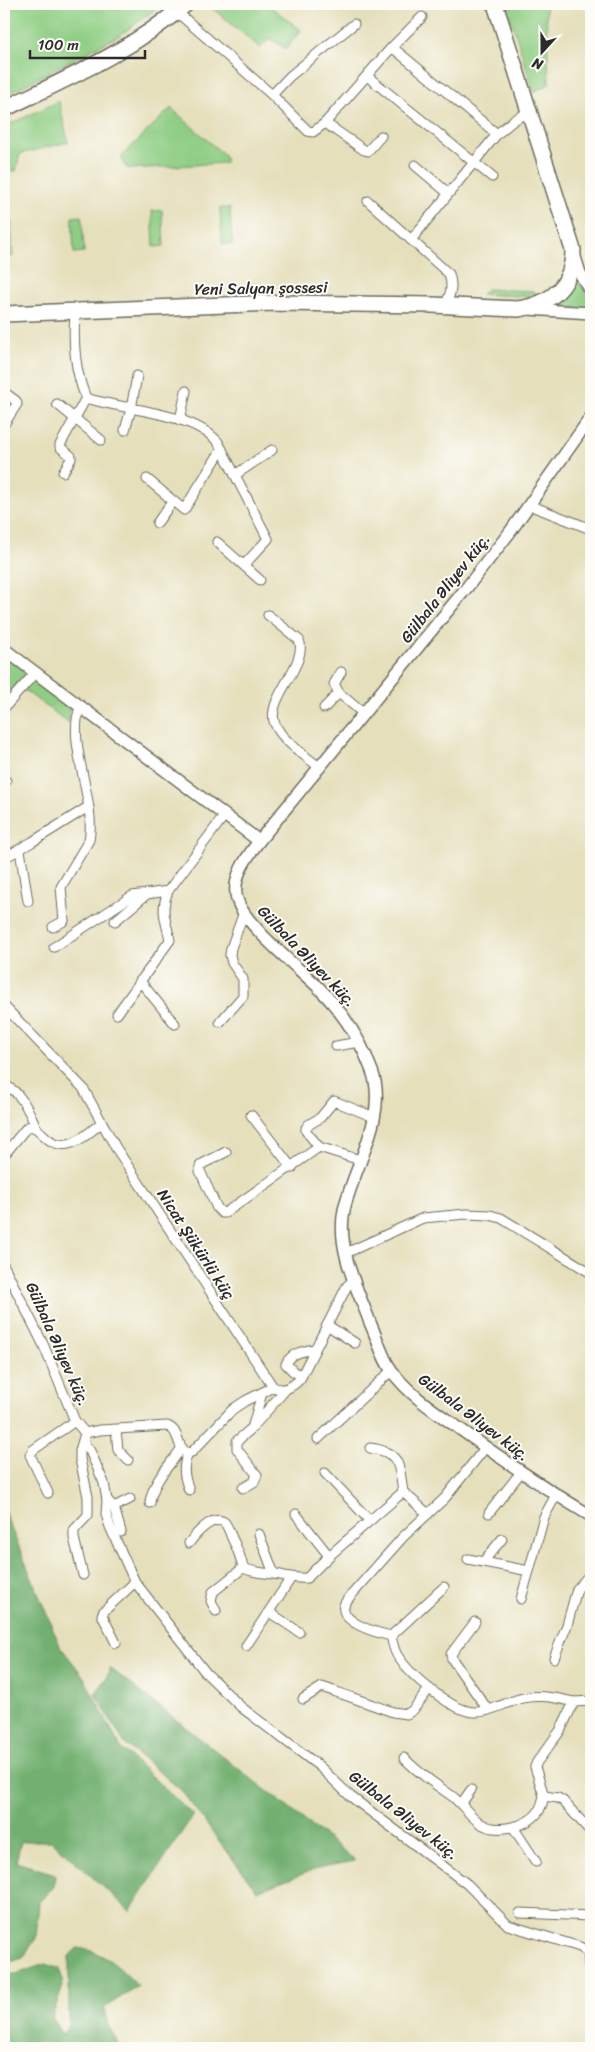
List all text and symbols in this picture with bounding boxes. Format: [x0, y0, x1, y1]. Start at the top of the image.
scale bar [30, 28, 145, 60]
north arrow [518, 28, 568, 78]
text: 100 m [38, 32, 79, 58]
text: N [528, 50, 547, 77]
street label: Yeni Salyan şossesi [194, 272, 328, 304]
street label: Gülbala Əliyev küç. [392, 526, 498, 650]
street label: Gülbala Əliyev küç. [250, 898, 364, 1014]
street label: Nicat Şükürlü küç [149, 1183, 243, 1305]
street label: Gülbala Əliyev küç. [18, 1277, 98, 1411]
street label: Gülbala Əliyev küç. [412, 1365, 536, 1469]
street label: Gülbala Əliyev küç. [342, 1762, 466, 1868]

